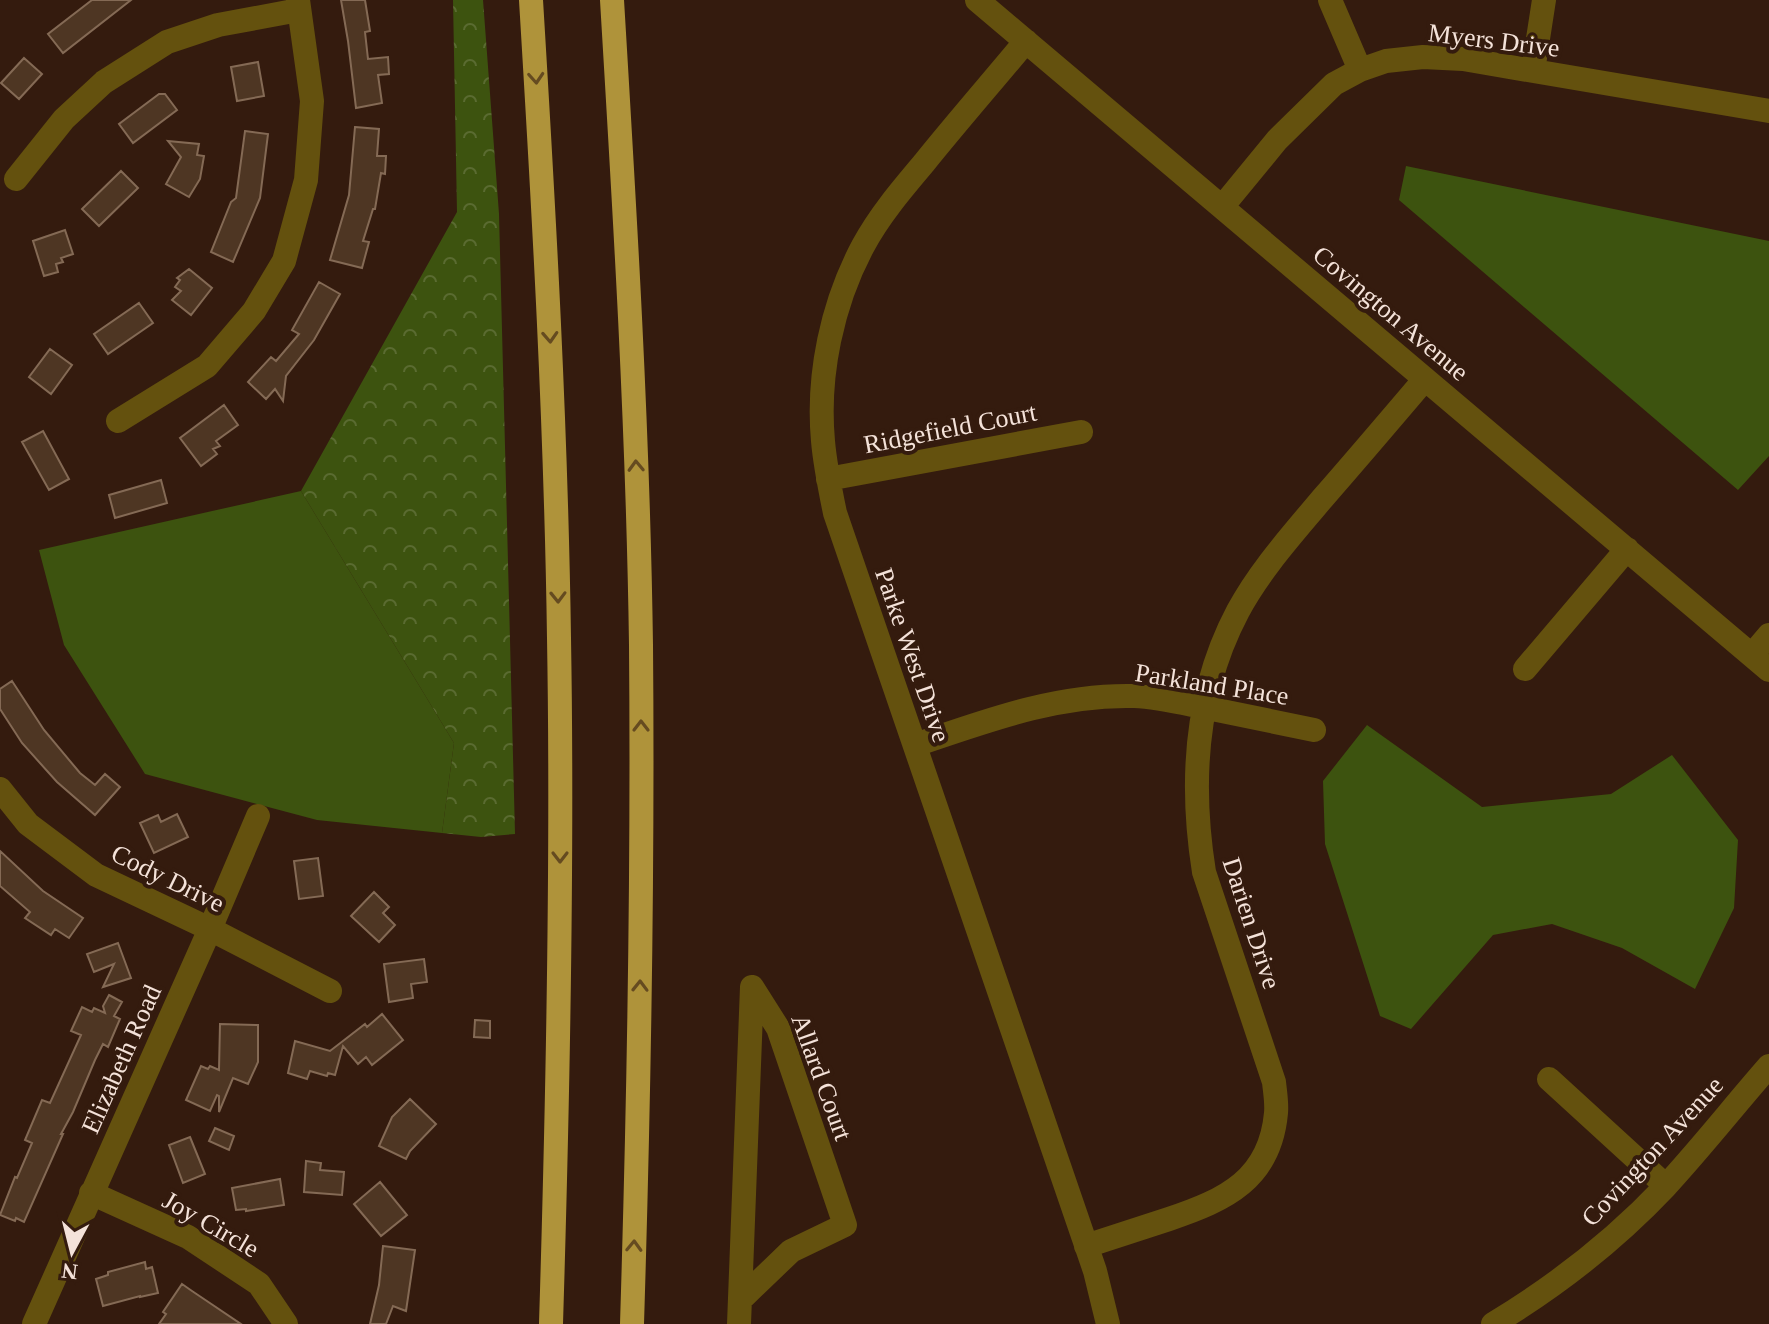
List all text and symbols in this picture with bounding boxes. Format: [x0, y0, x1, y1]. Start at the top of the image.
street label: Myers Drive [1427, 18, 1561, 63]
one-way arrow [527, 72, 544, 85]
street label: Covington Avenue [1307, 240, 1474, 387]
one-way arrow [541, 331, 558, 344]
street label: Ridgefield Court [861, 397, 1040, 459]
one-way arrow [627, 459, 644, 472]
street label: Parke West Drive [869, 564, 956, 746]
one-way arrow [549, 591, 567, 604]
street label: Parkland Place [1133, 658, 1291, 711]
one-way arrow [632, 719, 650, 732]
street label: Cody Drive [107, 839, 229, 918]
one-way arrow [551, 851, 569, 864]
street label: Darien Drive [1217, 854, 1286, 993]
one-way arrow [631, 979, 649, 992]
street label: Elizabeth Road [76, 980, 167, 1138]
street label: Allard Court [785, 1010, 858, 1145]
street label: Covington Avenue [1576, 1071, 1729, 1232]
street label: Joy Circle [158, 1185, 264, 1264]
north arrow [32, 1212, 112, 1292]
one-way arrow [626, 1239, 643, 1252]
text: N [60, 1258, 79, 1285]

